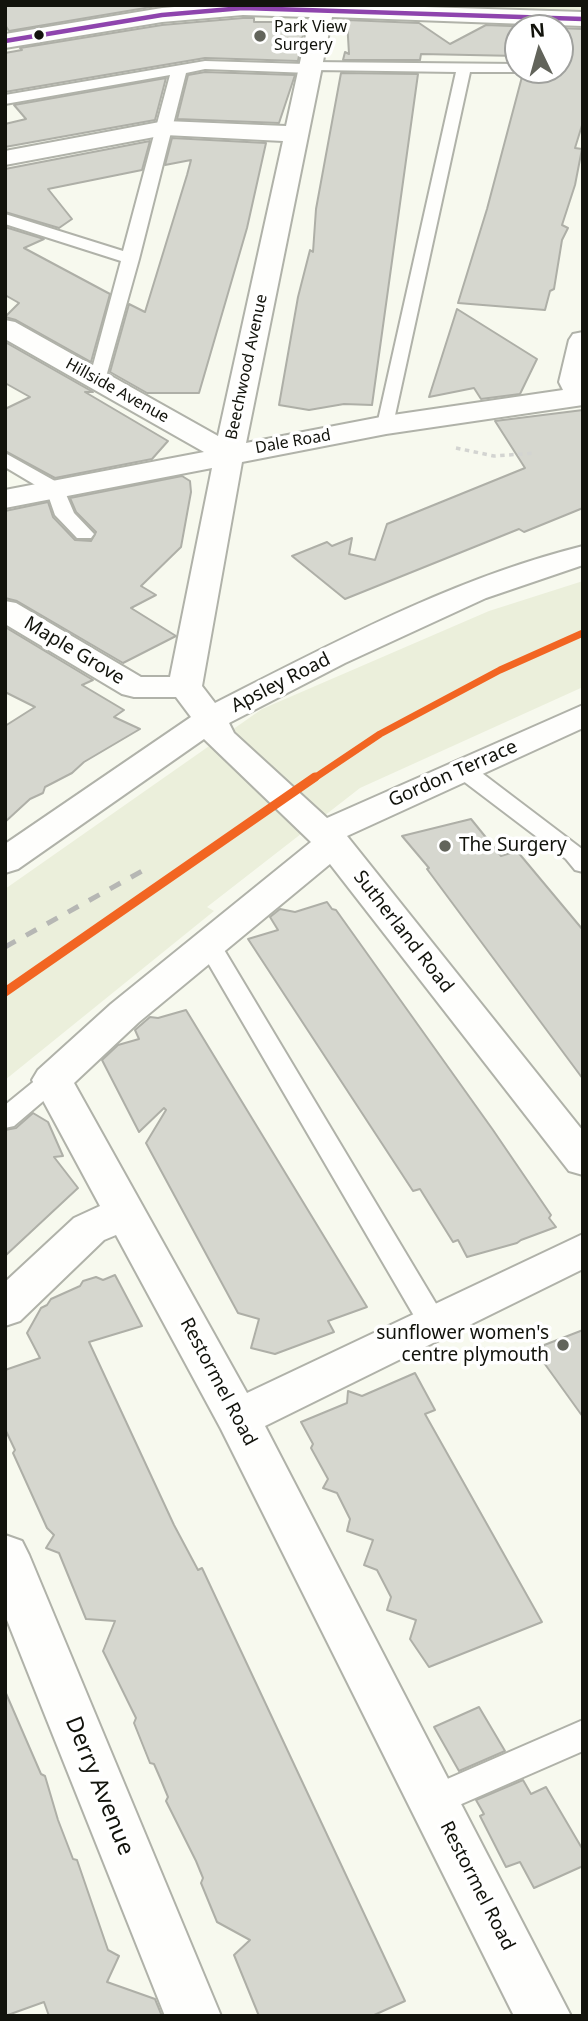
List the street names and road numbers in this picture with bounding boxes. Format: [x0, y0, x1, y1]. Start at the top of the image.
street label: Beechwood Avenue [222, 293, 272, 441]
street label: Hillside Avenue [62, 355, 172, 427]
street label: Dale Road [254, 426, 332, 458]
street label: Maple Grove [20, 612, 128, 690]
street label: Apsley Road [228, 648, 334, 718]
street label: Gordon Terrace [385, 735, 521, 813]
street label: Sutherland Road [348, 866, 458, 998]
street label: Restormel Road [175, 1314, 261, 1450]
street label: Derry Avenue [59, 1713, 139, 1859]
street label: Restormel Road [435, 1818, 519, 1954]

